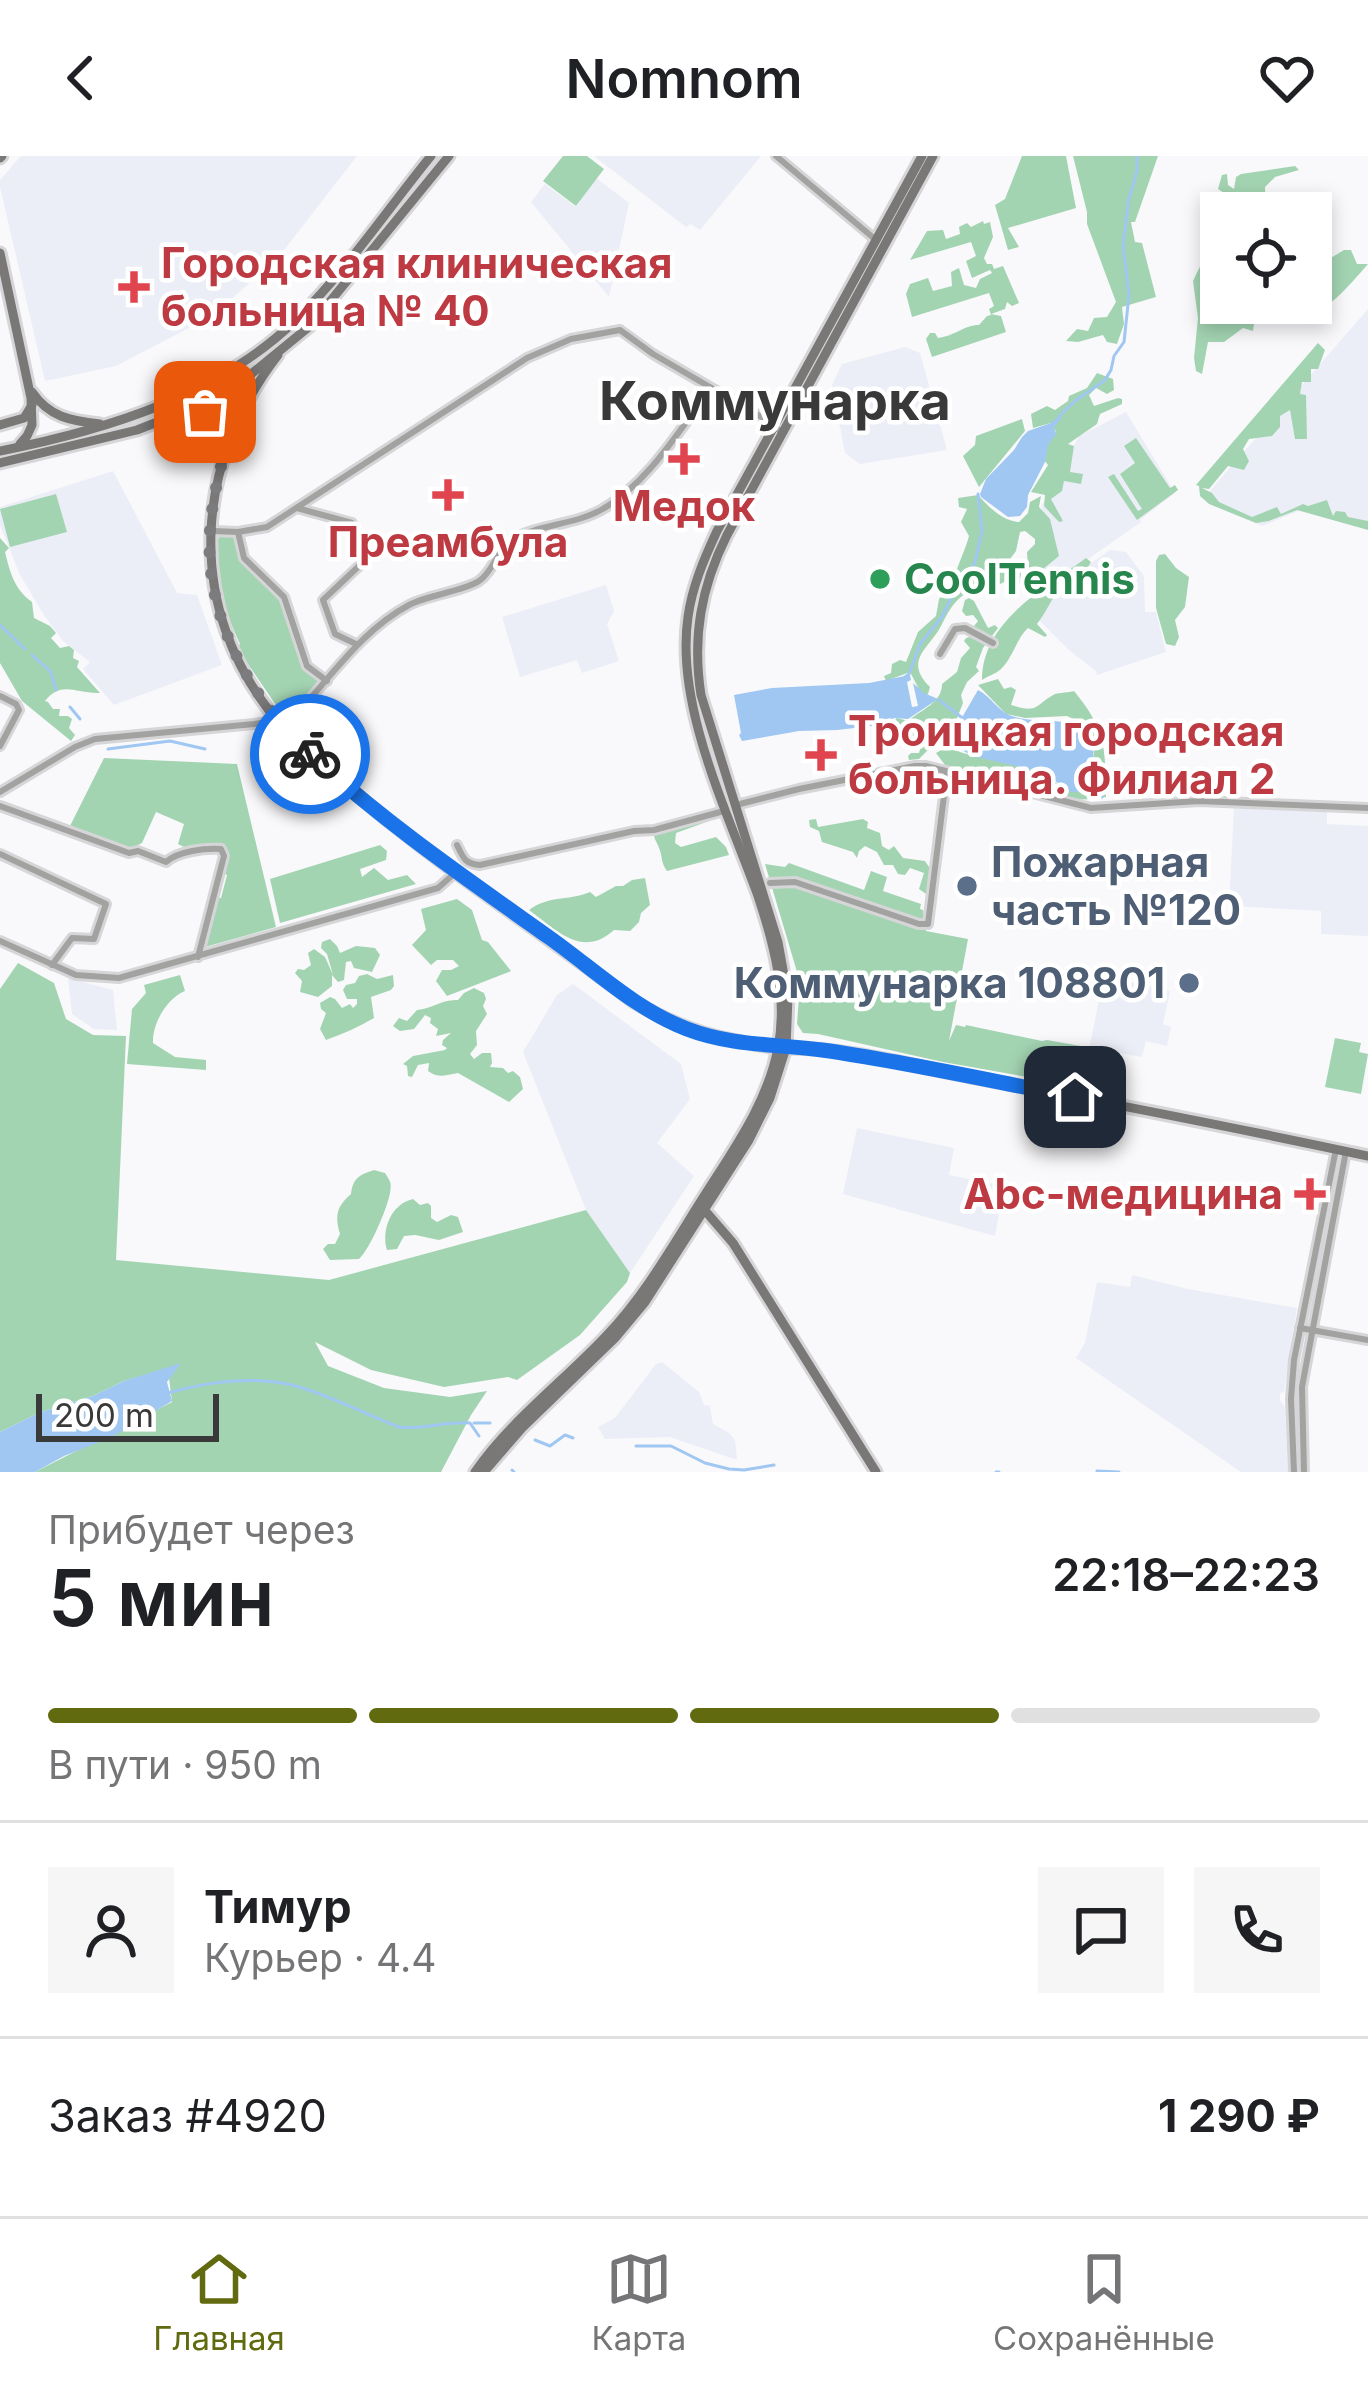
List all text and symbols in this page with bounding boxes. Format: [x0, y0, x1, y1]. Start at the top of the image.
icon: back [48, 45, 114, 111]
icon: heart [1254, 45, 1320, 111]
text: Nomnom [565, 46, 803, 111]
map controls [1200, 192, 1332, 324]
button: locate [1200, 192, 1332, 324]
place label: Городская клиническая больница № 40 [161, 237, 672, 336]
marker: Городская клиническая больница № 40 [118, 271, 150, 303]
pin [154, 361, 256, 463]
district label: Коммунарка [599, 368, 951, 433]
icon: bag [172, 379, 238, 445]
marker: Медок [668, 443, 700, 475]
marker: Преамбула [432, 479, 464, 511]
place label: Медок [613, 480, 756, 531]
place label: Преамбула [328, 516, 568, 567]
place label: CoolTennis [904, 553, 1135, 604]
marker: CoolTennis [867, 566, 893, 592]
courier [250, 694, 370, 814]
place label: Троицкая городская больница. Филиал 2 [848, 705, 1285, 804]
icon: bike [277, 721, 343, 787]
marker: Троицкая городская больница. Филиал 2 [805, 739, 837, 771]
place label: Пожарная часть №120 [991, 836, 1241, 935]
marker: Пожарная часть №120 [954, 873, 980, 899]
place label: Коммунарка 108801 [734, 957, 1165, 1008]
marker: Коммунарка 108801 [1176, 970, 1202, 996]
pin [1024, 1046, 1126, 1148]
icon: home [1042, 1064, 1108, 1130]
place label: Abc-медицина [963, 1168, 1283, 1219]
marker: Abc-медицина [1294, 1178, 1326, 1210]
scale bar [36, 1388, 219, 1441]
text: 200 m [54, 1395, 154, 1435]
text: Прибудет через [48, 1506, 355, 1553]
text: 22:18–22:23 [1052, 1547, 1320, 1602]
text: 5 мин [48, 1550, 274, 1645]
text: В пути · 950 m [48, 1741, 322, 1788]
button: person [48, 1867, 174, 1993]
button: chat [1038, 1867, 1164, 1993]
button: phone [1194, 1867, 1320, 1993]
text: Тимур [204, 1879, 352, 1934]
text: Курьер · 4.4 [204, 1934, 436, 1981]
text: Заказ #4920 [48, 2088, 327, 2143]
text: 1 290 ₽ [1158, 2088, 1320, 2143]
tab: Главная [153, 2246, 285, 2358]
tab: Карта [592, 2246, 686, 2358]
tab: Сохранённые [993, 2246, 1215, 2358]

